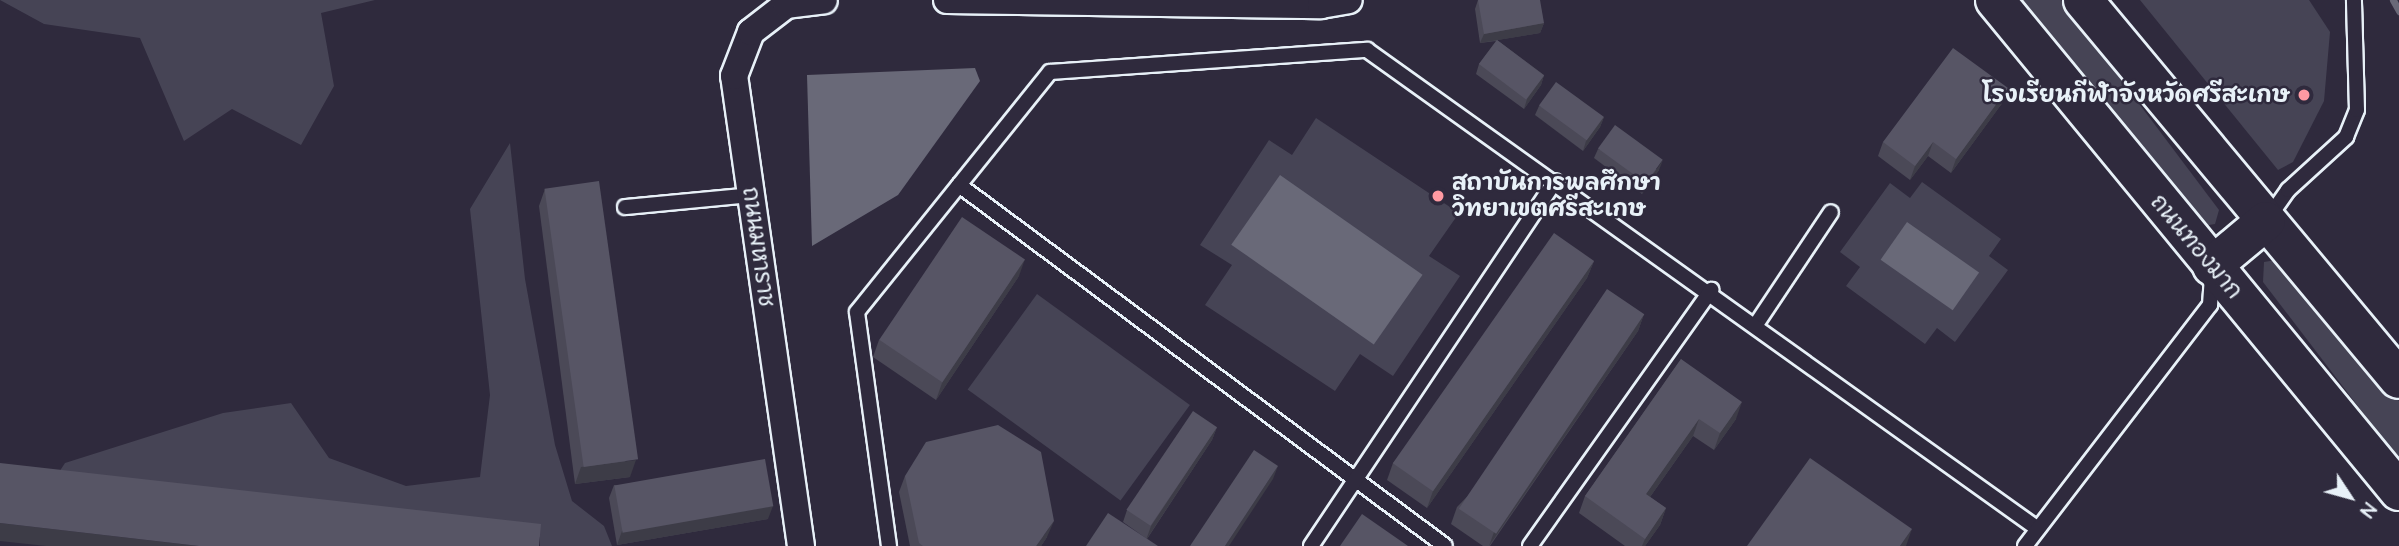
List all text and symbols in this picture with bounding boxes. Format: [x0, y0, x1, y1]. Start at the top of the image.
place label: โรงเรียนกีฬาจังหวัดศรีสะเกษ [1982, 81, 2290, 109]
marker: โรงเรียนกีฬาจังหวัดศรีสะเกษ [2296, 87, 2312, 103]
place label: สถาบันการพลศึกษา วิทยาเขตศรีสะเกษ [1452, 169, 1660, 223]
street label: ถนนมหาราช [736, 185, 780, 309]
marker: สถาบันการพลศึกษา วิทยาเขตศรีสะเกษ [1430, 188, 1446, 204]
street label: ถนนทองมาก [2144, 189, 2248, 305]
north arrow [2315, 462, 2385, 532]
text: N [2353, 497, 2382, 522]

